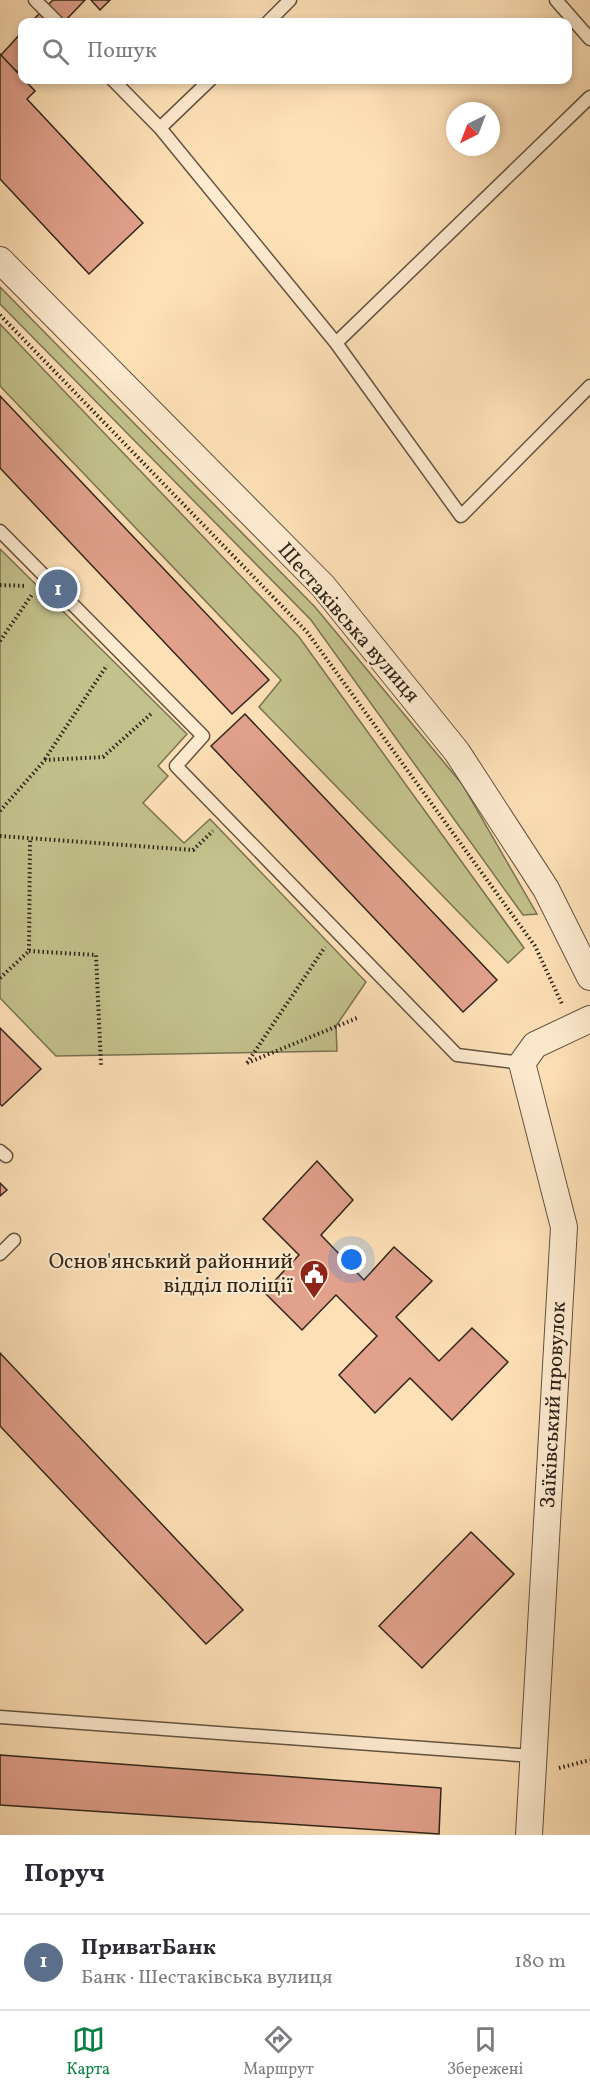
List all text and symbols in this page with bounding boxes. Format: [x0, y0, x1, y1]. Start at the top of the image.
search box [18, 18, 572, 84]
icon: search [39, 35, 72, 68]
text: Пошук [87, 36, 157, 67]
north arrow [446, 102, 500, 156]
street label: Шестаківська вулиця [270, 537, 426, 710]
pin: 1 [38, 566, 78, 612]
your location [337, 1245, 366, 1274]
place label: Основ'янський районний відділ поліції [49, 1248, 293, 1301]
public building icon: Основ'янський районний відділ поліції [298, 1258, 330, 1300]
street label: Заїківський провулок [534, 1301, 574, 1509]
text: Поруч [24, 1856, 105, 1892]
text: ПриватБанк [81, 1933, 216, 1964]
text: 1 [39, 1948, 48, 1976]
text: 180 m [514, 1948, 566, 1976]
text: Банк · Шестаківська вулиця [81, 1964, 332, 1992]
tab: Карта [67, 2023, 110, 2081]
tab: Маршрут [243, 2023, 314, 2081]
tab: Збережені [447, 2023, 523, 2081]

